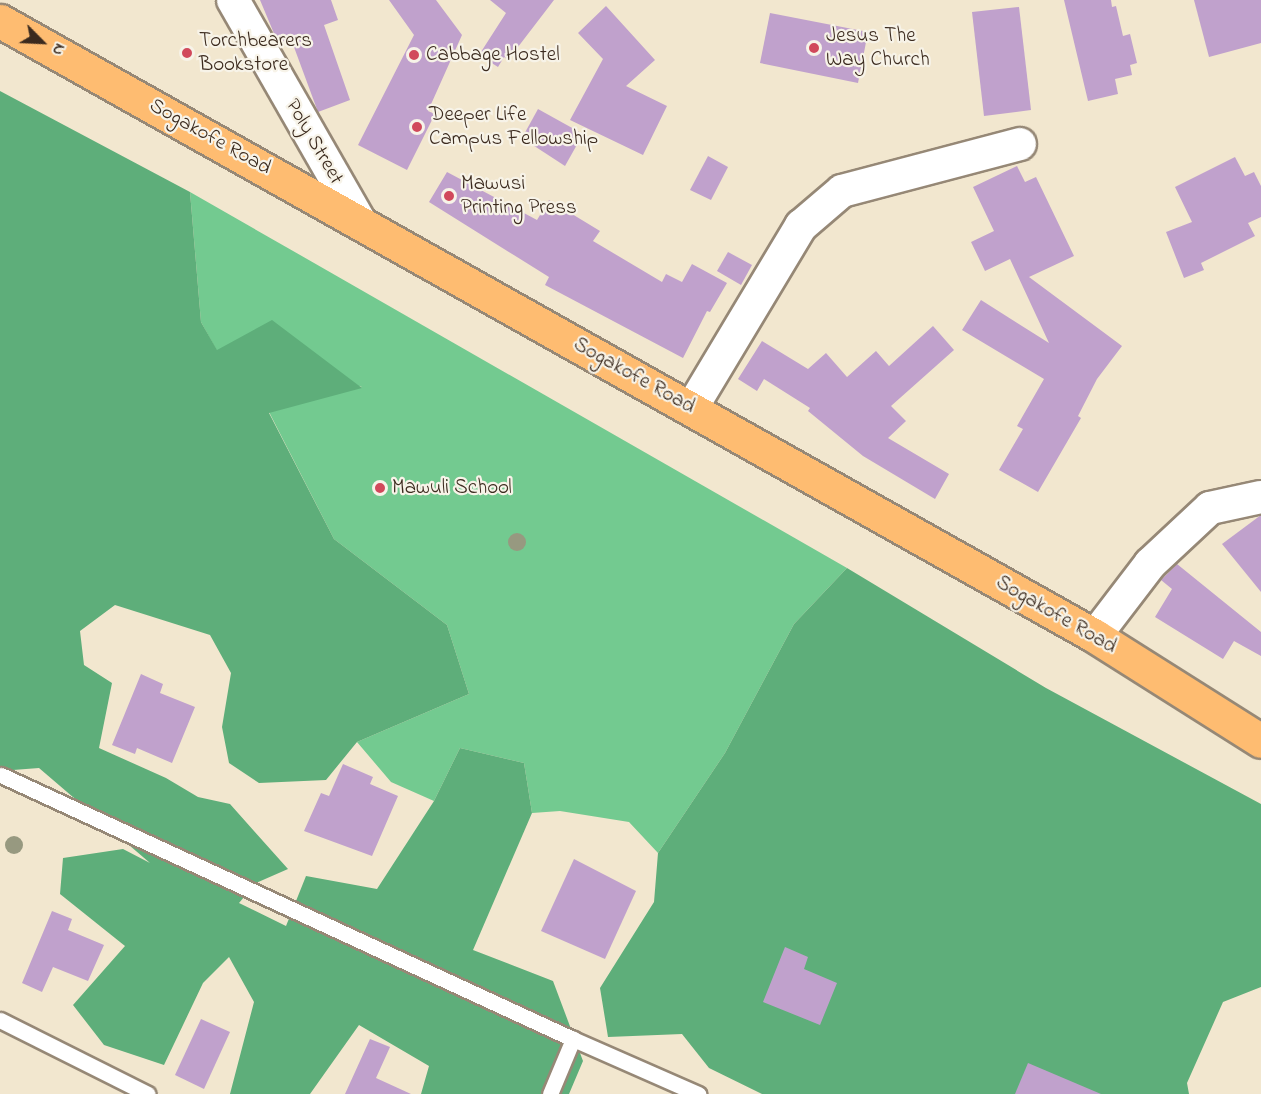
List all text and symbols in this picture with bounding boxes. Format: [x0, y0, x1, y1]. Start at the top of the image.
north arrow [12, 12, 72, 72]
place label: Jesus The Way Church [826, 23, 930, 73]
place label: Torchbearers Bookstore [199, 28, 312, 78]
text: N [45, 40, 72, 59]
marker: Jesus The Way Church [807, 41, 821, 55]
place label: Cabbage Hostel [426, 42, 560, 68]
marker: Torchbearers Bookstore [180, 46, 194, 60]
marker: Cabbage Hostel [407, 48, 421, 62]
street label: Sogakofe Road [145, 93, 275, 181]
street label: Poly Street [279, 95, 349, 189]
place label: Deeper Life Campus Fellowship [429, 102, 598, 152]
marker: Deeper Life Campus Fellowship [410, 120, 424, 134]
place label: Mawusi Printing Press [461, 171, 577, 221]
marker: Mawusi Printing Press [442, 189, 456, 203]
street label: Sogakofe Road [569, 332, 699, 420]
place label: Mawuli School [392, 475, 512, 501]
marker: Mawuli School [373, 481, 387, 495]
street label: Sogakofe Road [991, 570, 1121, 660]

